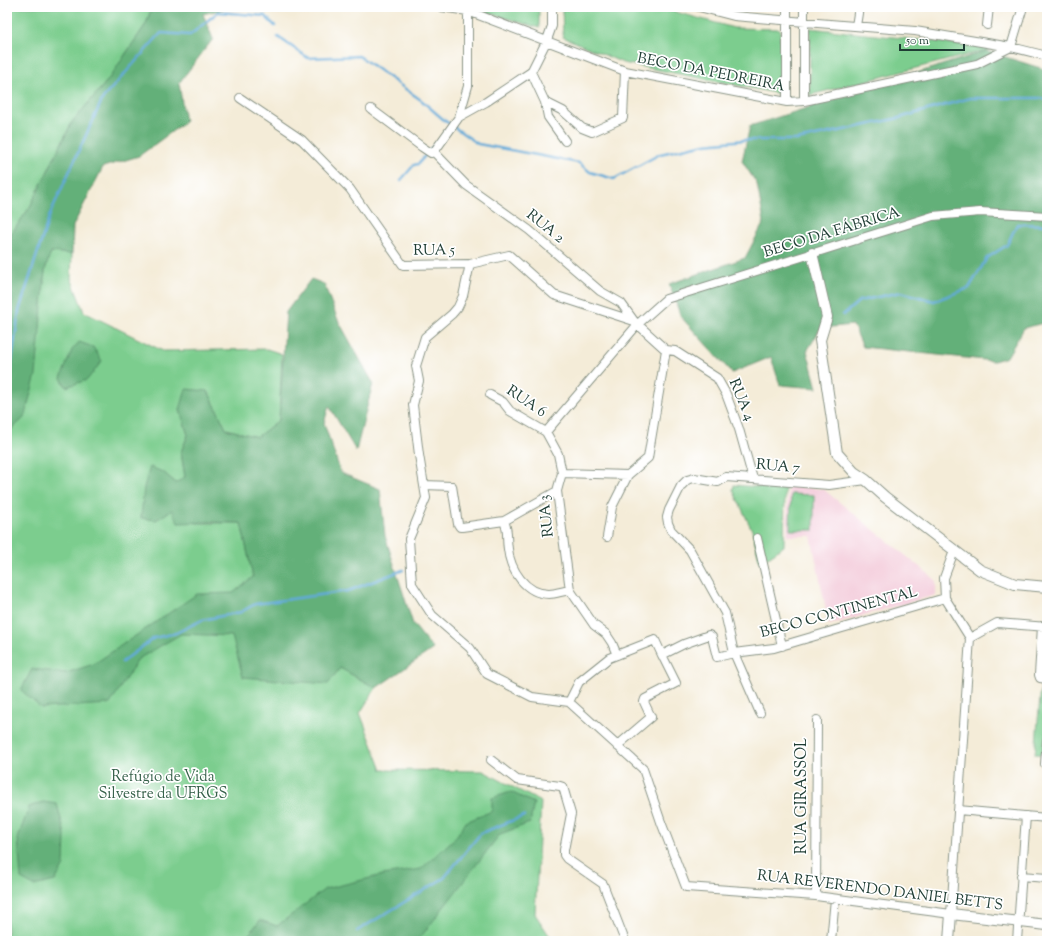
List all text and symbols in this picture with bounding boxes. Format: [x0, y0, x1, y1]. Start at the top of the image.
scale bar [900, 26, 964, 52]
text: 50 m [905, 32, 929, 50]
street label: BECO DA PEDREIRA [635, 48, 787, 98]
street label: BECO DA FÁBRICA [761, 201, 903, 264]
street label: RUA 2 [521, 205, 569, 249]
street label: RUA 5 [413, 240, 455, 262]
street label: RUA 4 [723, 376, 759, 425]
street label: RUA 6 [502, 381, 550, 423]
street label: RUA 7 [755, 455, 801, 479]
street label: RUA 3 [534, 494, 560, 538]
street label: BECO CONTINENTAL [758, 582, 920, 644]
street label: RUA GIRASSOL [792, 738, 813, 854]
park label: Refúgio de Vida Silvestre da UFRGS [98, 767, 228, 805]
street label: RUA REVERENDO DANIEL BETTS [756, 866, 1004, 916]

